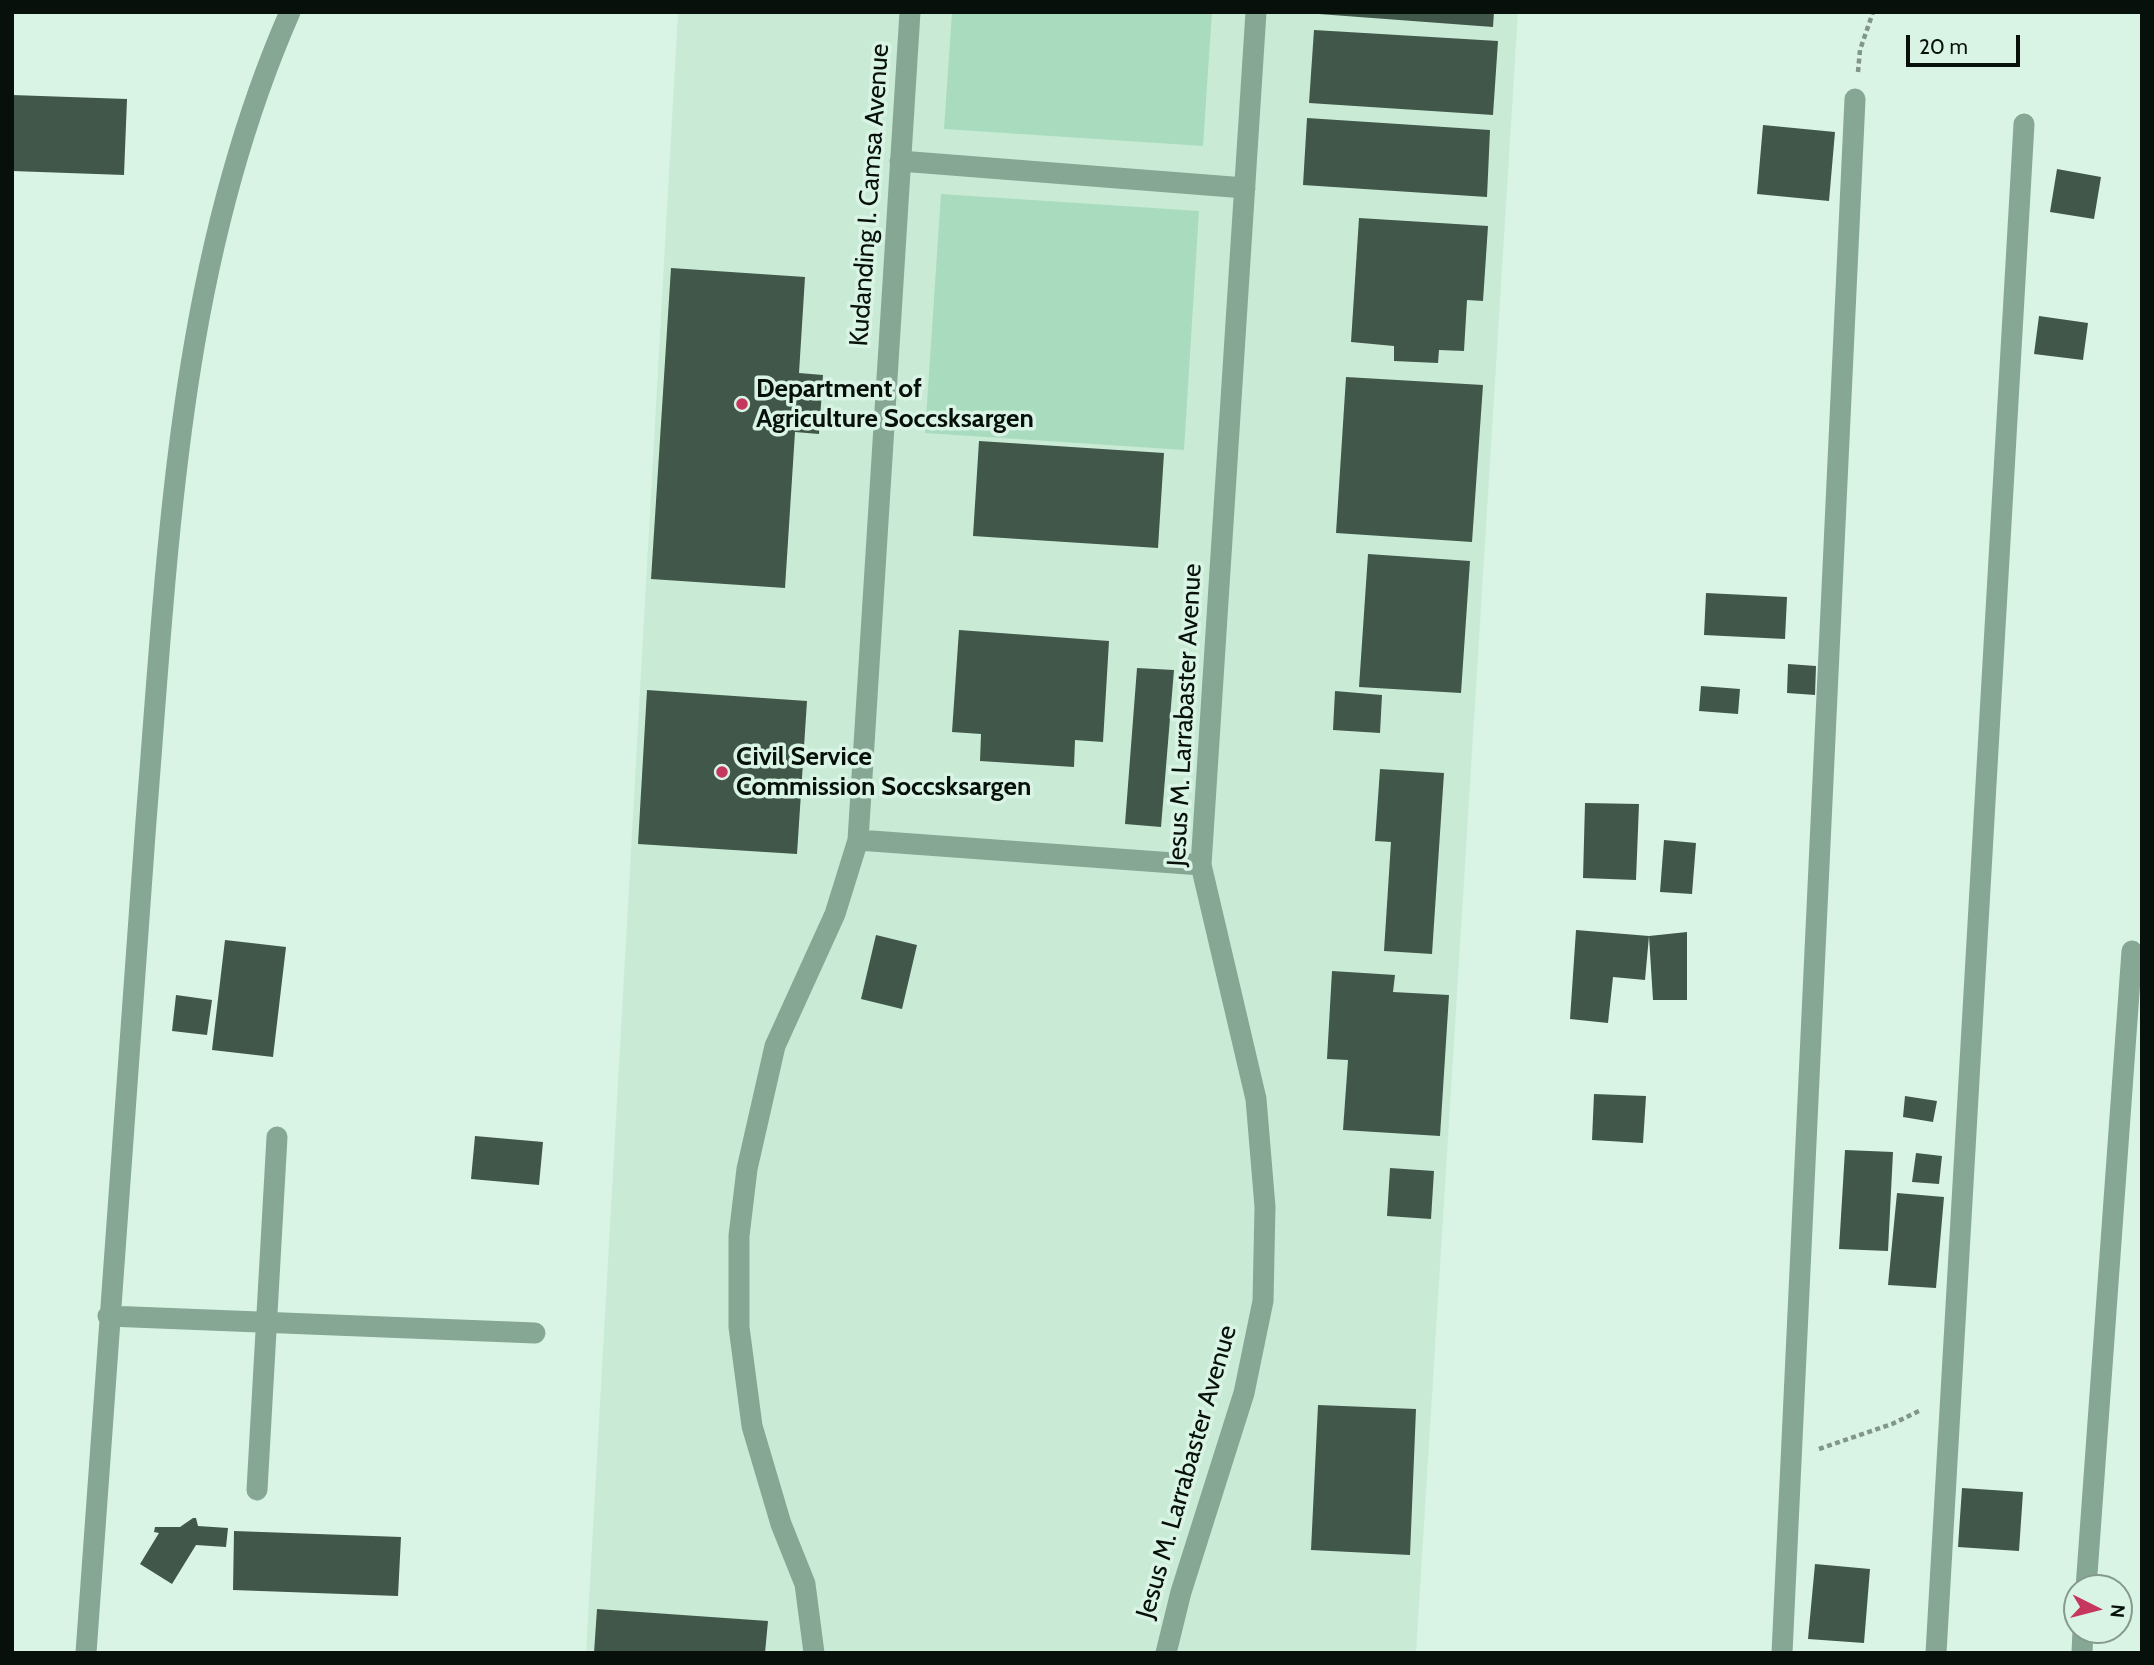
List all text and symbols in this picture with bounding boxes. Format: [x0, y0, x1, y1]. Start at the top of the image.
scale bar [1909, 21, 2023, 65]
text: 20 m [1919, 34, 1968, 59]
street label: Kudanding I. Camsa Avenue [844, 43, 896, 347]
place label: Department of Agriculture Soccsksargen [756, 373, 1034, 434]
marker: Department of Agriculture Soccsksargen [734, 396, 750, 412]
street label: Jesus M. Larrabaster Avenue [1161, 563, 1209, 867]
place label: Civil Service Commission Soccsksargen [736, 741, 1031, 802]
marker: Civil Service Commission Soccsksargen [714, 764, 730, 780]
street label: Jesus M. Larrabaster Avenue [1130, 1322, 1244, 1622]
north arrow [2063, 1574, 2133, 1644]
text: N [2105, 1603, 2130, 1619]

